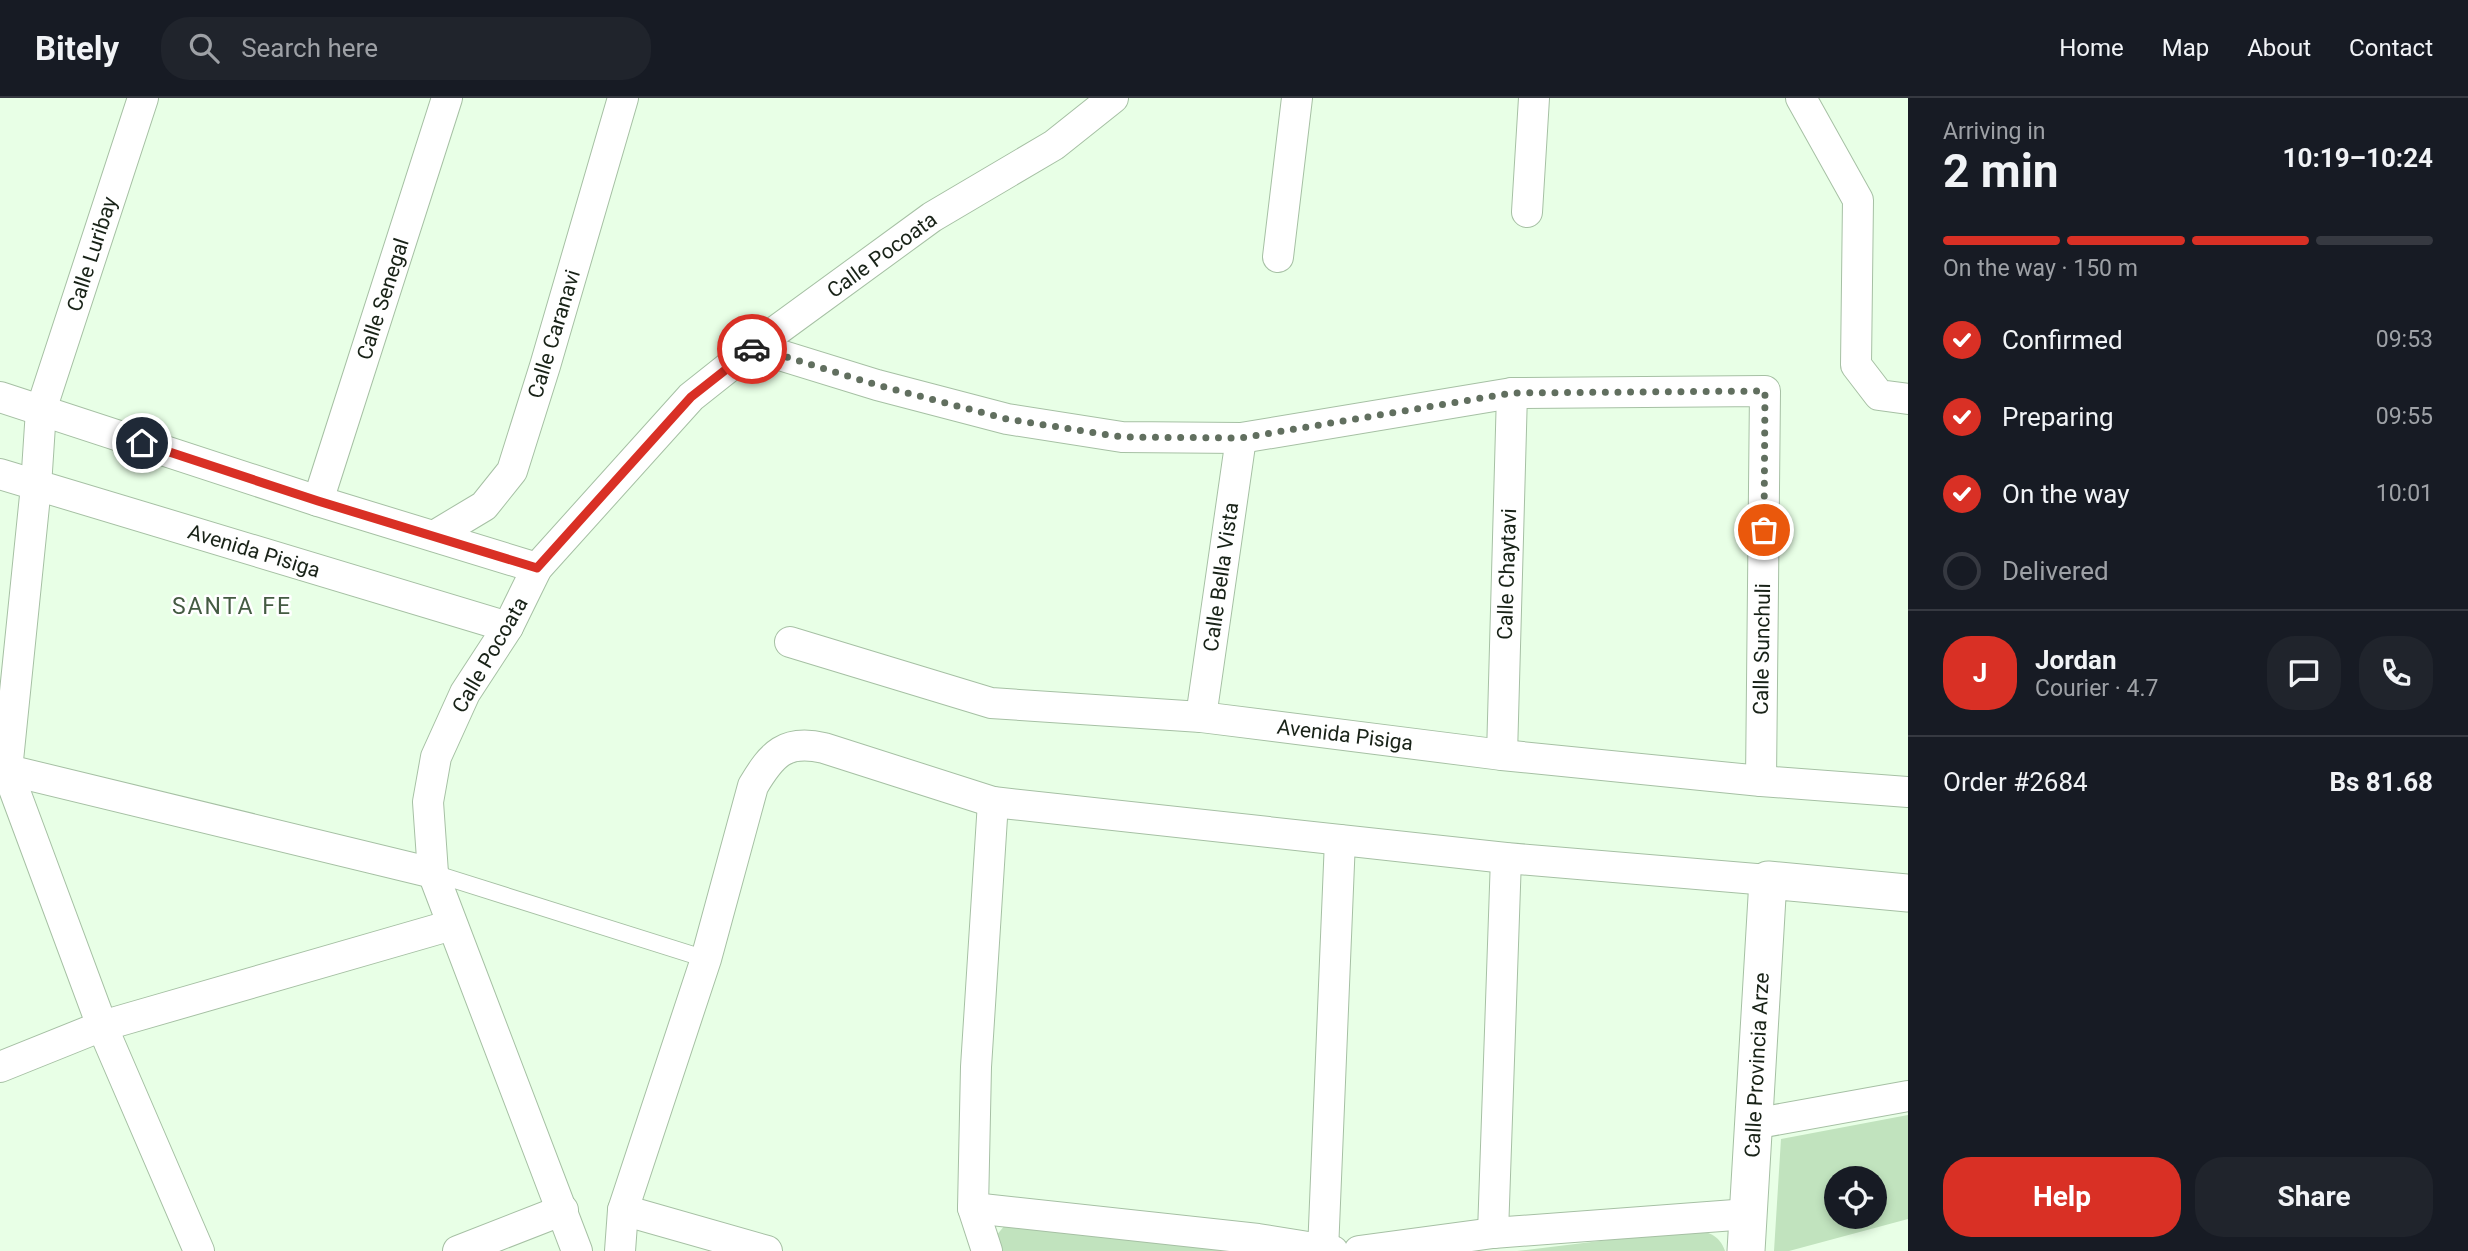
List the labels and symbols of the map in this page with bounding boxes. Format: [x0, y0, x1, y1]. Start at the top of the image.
street label: Calle Luribay [62, 194, 122, 314]
street label: Calle Pocoata [823, 207, 941, 303]
street label: Calle Senegal [352, 235, 414, 363]
street label: Calle Caranavi [523, 267, 585, 401]
courier [717, 314, 787, 384]
pin [112, 413, 172, 473]
pin [1734, 500, 1794, 560]
street label: Calle Bella Vista [1199, 501, 1243, 653]
street label: Calle Chaytavi [1493, 508, 1521, 640]
street label: Avenida Pisiga [185, 519, 323, 583]
street label: Calle Sunchuli [1749, 583, 1775, 715]
district label: SANTA FE [172, 593, 292, 620]
street label: Calle Pocoata [447, 593, 533, 717]
street label: Avenida Pisiga [1276, 715, 1414, 755]
street label: Calle Provincia Arze [1740, 972, 1774, 1158]

